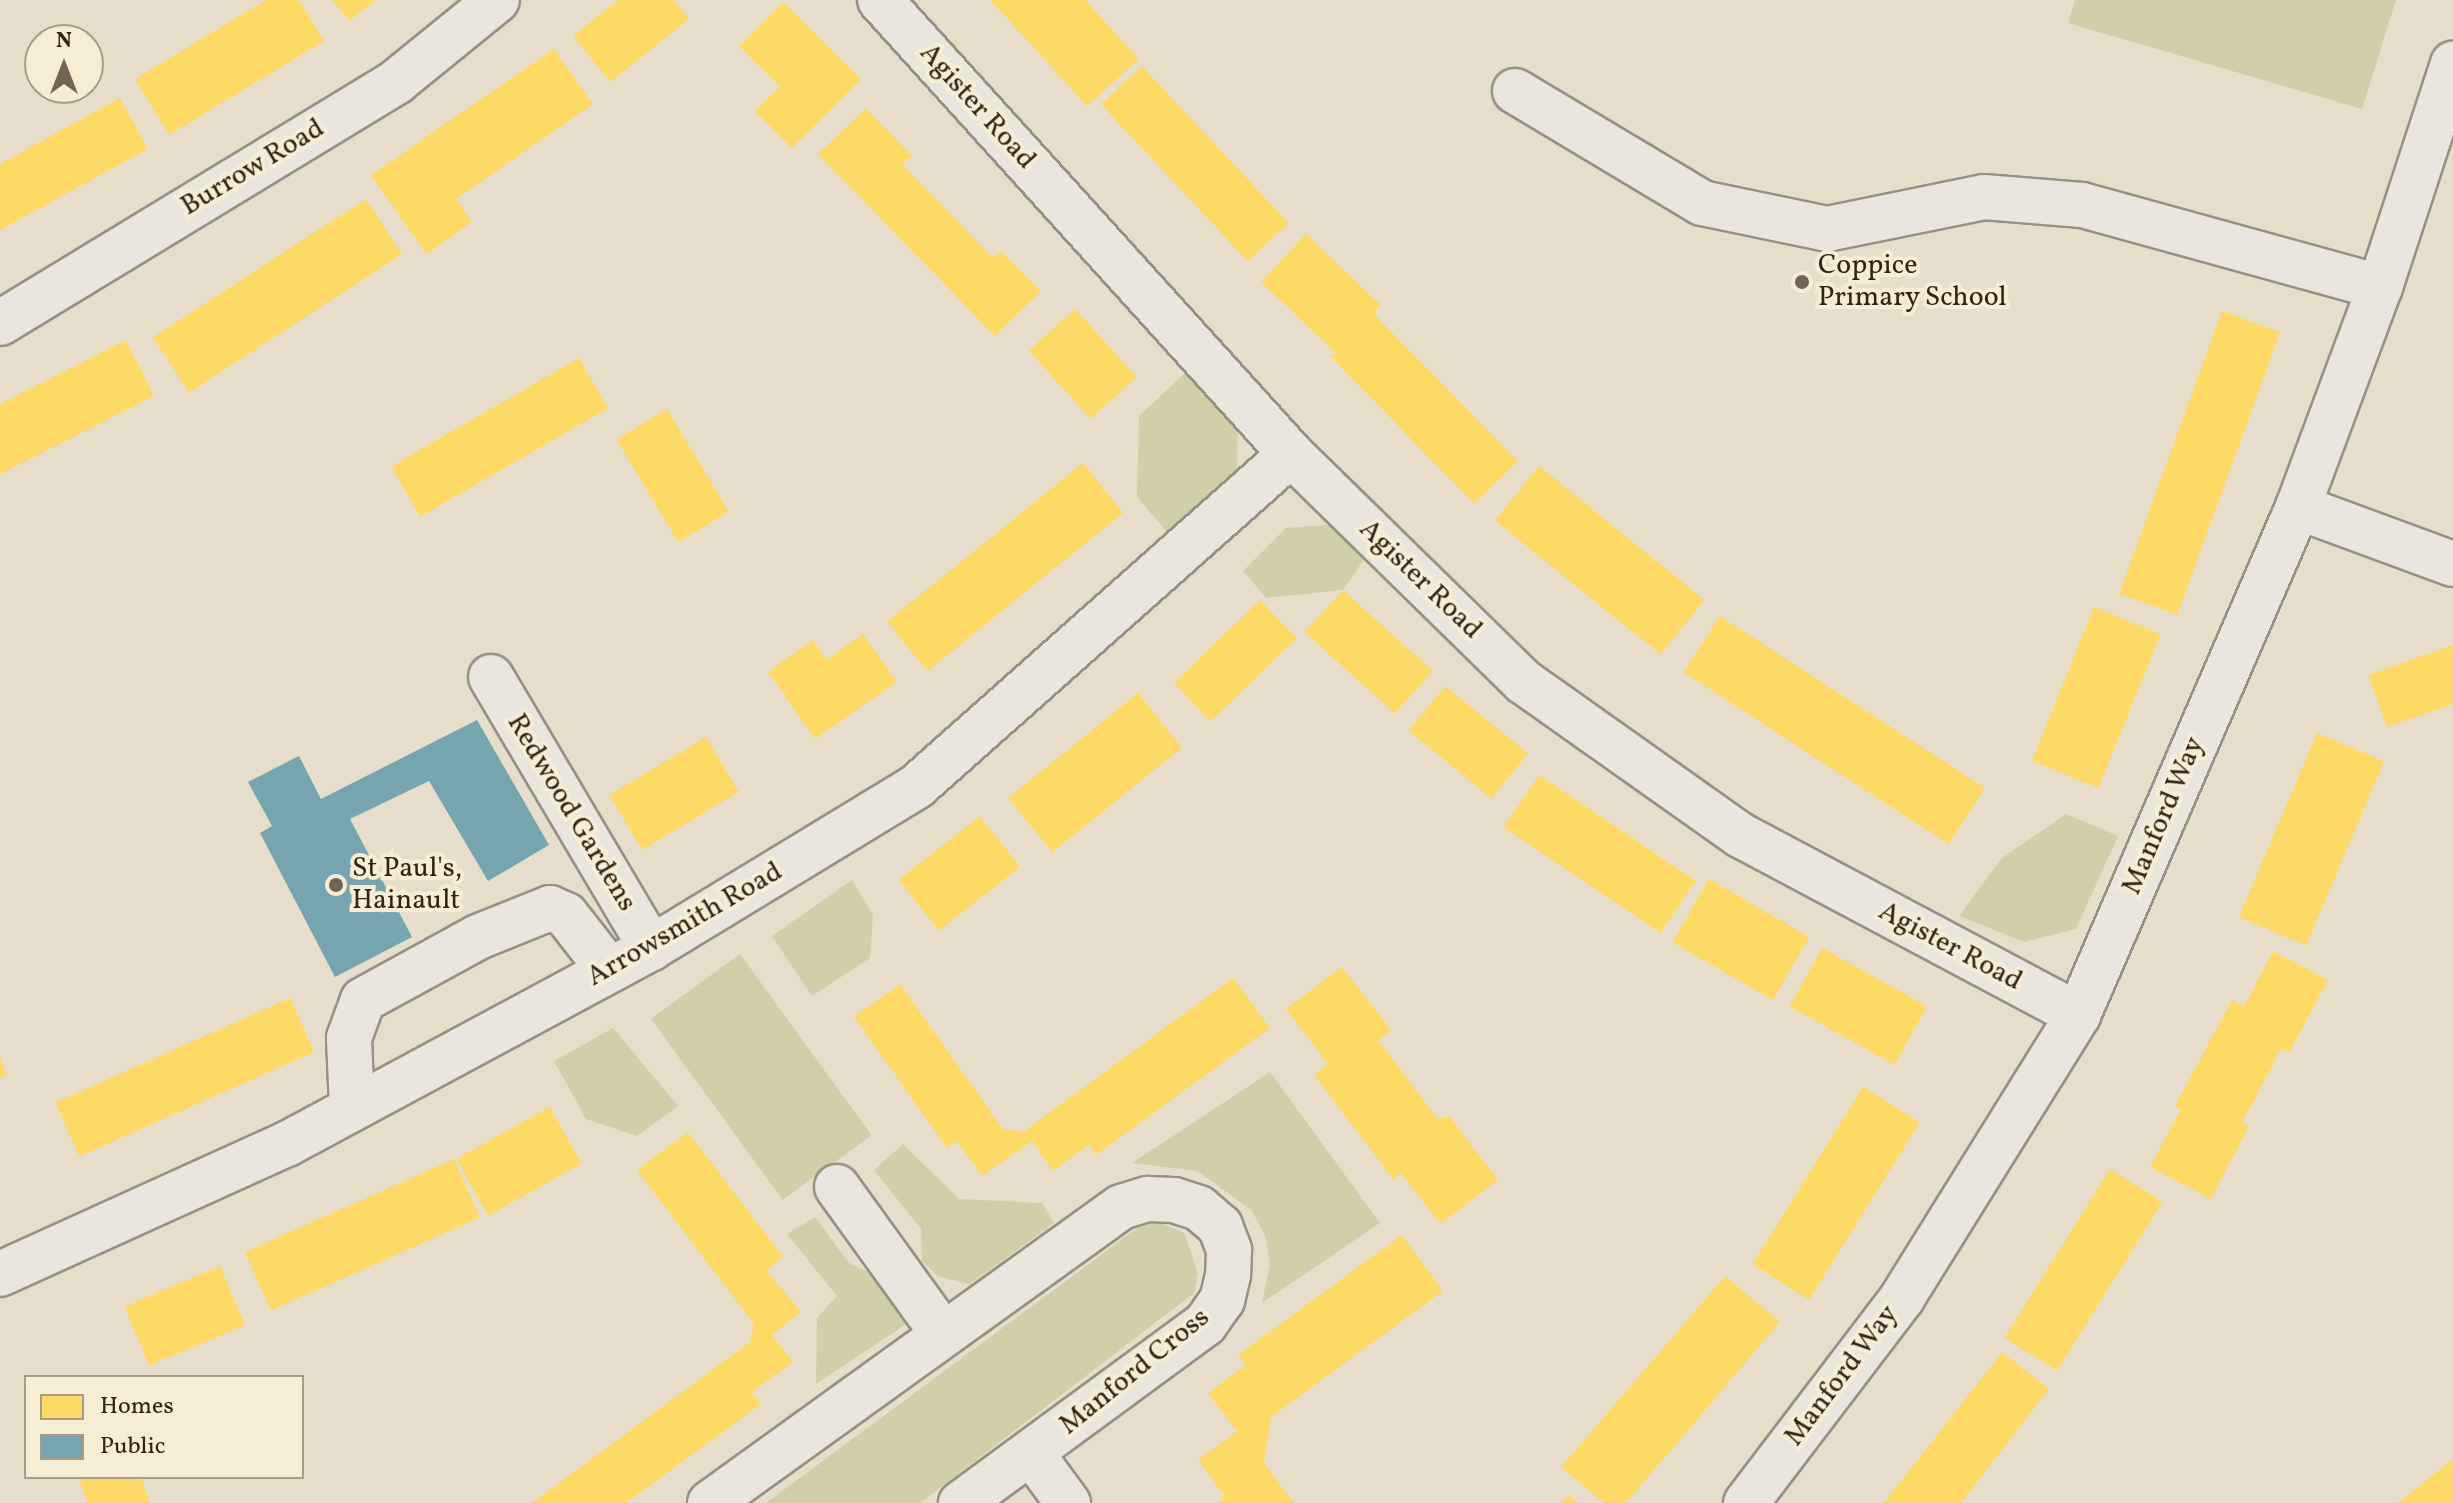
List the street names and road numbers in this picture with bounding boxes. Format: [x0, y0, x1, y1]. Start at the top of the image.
street label: Agister Road [912, 37, 1042, 177]
street label: Burrow Road [175, 112, 331, 224]
street label: Agister Road [1352, 513, 1488, 647]
street label: Redwood Gardens [499, 708, 643, 918]
street label: Manford Way [2116, 732, 2212, 900]
street label: Arrowsmith Road [581, 855, 789, 995]
street label: Agister Road [1872, 895, 2028, 999]
street label: Manford Way [1778, 1299, 1906, 1453]
street label: Manford Cross [1053, 1301, 1217, 1443]

